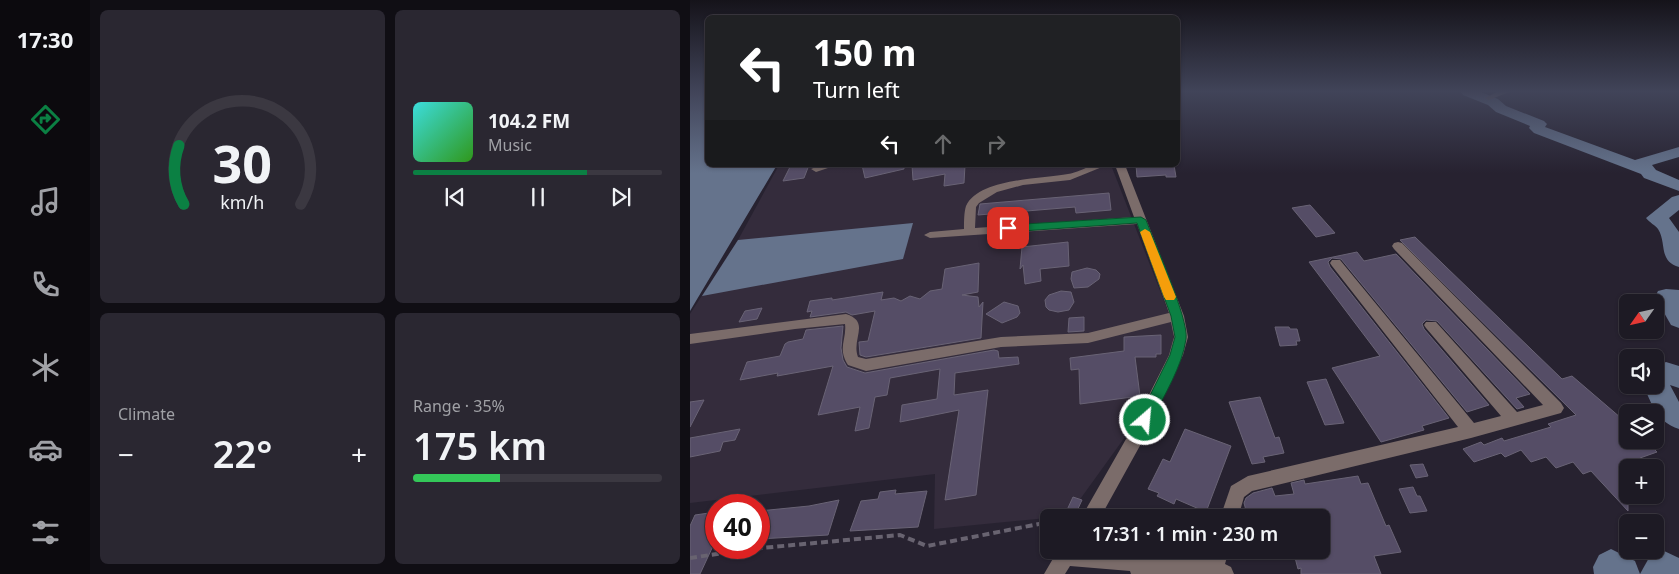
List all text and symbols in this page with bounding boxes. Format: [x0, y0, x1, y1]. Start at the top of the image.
text: 17:30 [17, 24, 73, 54]
text: 150 m [813, 29, 916, 76]
icon: left [730, 35, 795, 100]
text: Turn left [813, 74, 900, 104]
icon: directions [28, 102, 63, 137]
text: 104.2 FM [488, 108, 570, 134]
text: 30 [213, 127, 272, 198]
icon: left [876, 130, 904, 158]
icon: ahead [929, 130, 957, 158]
icon: right [982, 130, 1010, 158]
text: Music [488, 134, 532, 156]
icon: previous [441, 183, 469, 211]
icon: pause [524, 183, 552, 211]
icon: next [607, 183, 635, 211]
icon: music [28, 184, 63, 219]
text: km/h [221, 190, 264, 214]
pin [987, 207, 1029, 249]
icon: arrive [994, 214, 1022, 242]
icon: phone [28, 267, 63, 302]
north arrow [1619, 294, 1664, 339]
map controls [1619, 294, 1664, 559]
button: sound [1619, 349, 1664, 394]
icon: climate [28, 350, 63, 385]
position arrow [1118, 393, 1170, 445]
text: Range · 35% [413, 395, 505, 417]
text: Climate [118, 403, 175, 425]
button: layers [1619, 404, 1664, 449]
text: 175 km [413, 419, 547, 471]
text: 22° [213, 427, 272, 479]
icon: car [28, 432, 63, 467]
text: − [118, 435, 134, 473]
text: + [351, 435, 367, 473]
button: + [1619, 459, 1664, 504]
speed limit sign: 40 [705, 494, 770, 559]
button: − [1619, 514, 1664, 559]
icon: filters [28, 515, 63, 550]
text: 17:31 · 1 min · 230 m [1092, 521, 1278, 547]

